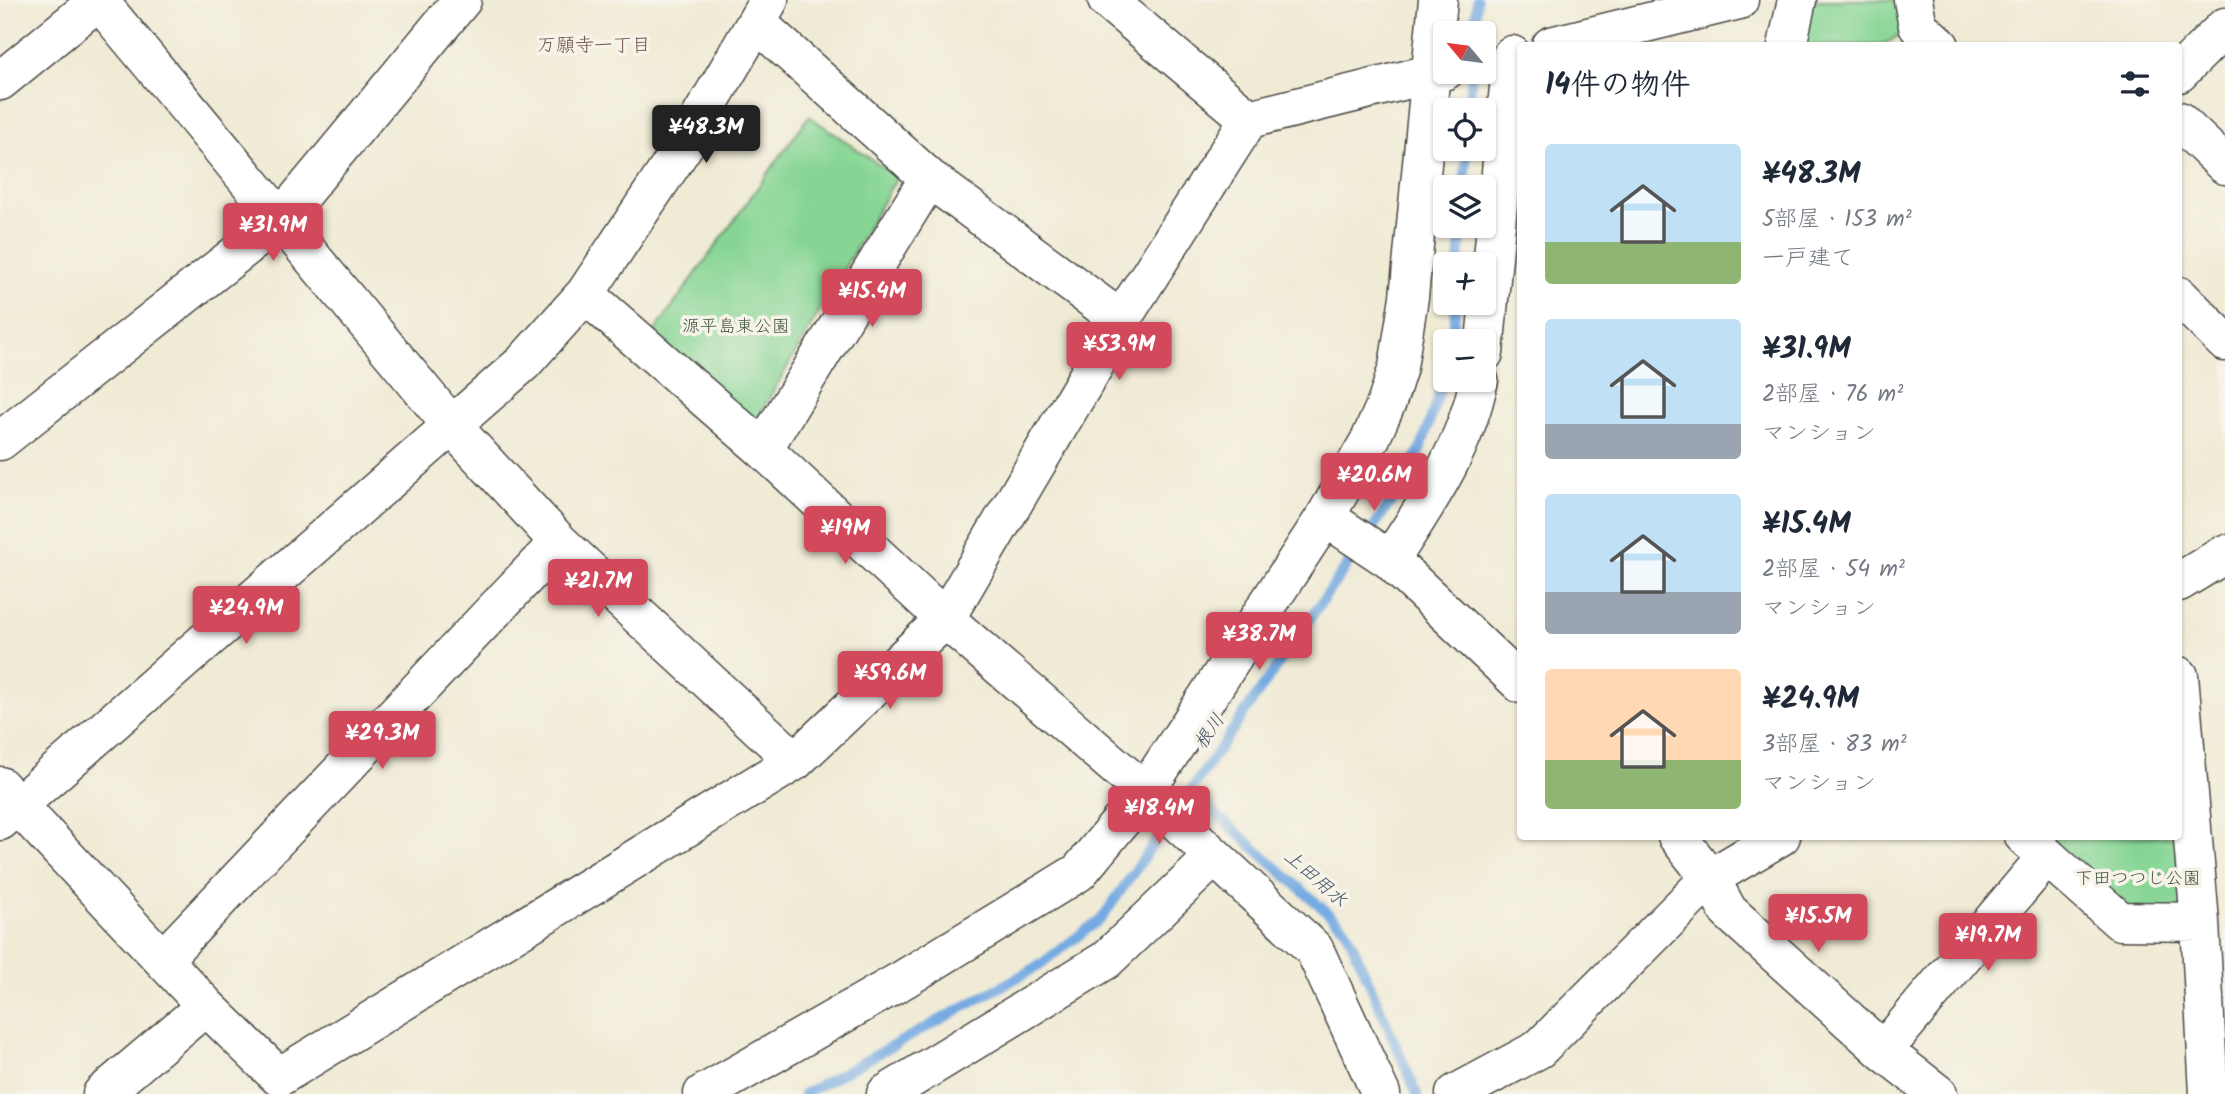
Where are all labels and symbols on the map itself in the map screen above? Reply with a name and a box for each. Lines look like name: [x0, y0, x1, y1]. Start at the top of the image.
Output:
north arrow: [1433, 21, 1496, 84]
district label: 万願寺一丁目: [537, 31, 651, 61]
pin: ¥48.3M: [649, 106, 763, 165]
pin: ¥31.9M: [216, 204, 330, 263]
pin: ¥15.4M: [815, 270, 929, 329]
park label: 源平島東公園: [682, 313, 790, 342]
pin: ¥53.9M: [1062, 322, 1176, 382]
pin: ¥20.6M: [1317, 454, 1431, 513]
pin: ¥19M: [804, 506, 886, 566]
pin: ¥21.7M: [541, 560, 655, 619]
pin: ¥24.9M: [189, 586, 303, 646]
pin: ¥38.7M: [1202, 612, 1316, 672]
pin: ¥59.6M: [833, 652, 947, 711]
water label: 根川: [1187, 708, 1233, 756]
pin: ¥29.3M: [325, 712, 439, 771]
pin: ¥18.4M: [1102, 786, 1216, 846]
water label: 上田用水: [1276, 843, 1354, 915]
park label: 下田つつじ公園: [2075, 865, 2201, 894]
pin: ¥15.5M: [1761, 894, 1875, 954]
pin: ¥19.7M: [1931, 914, 2045, 973]

